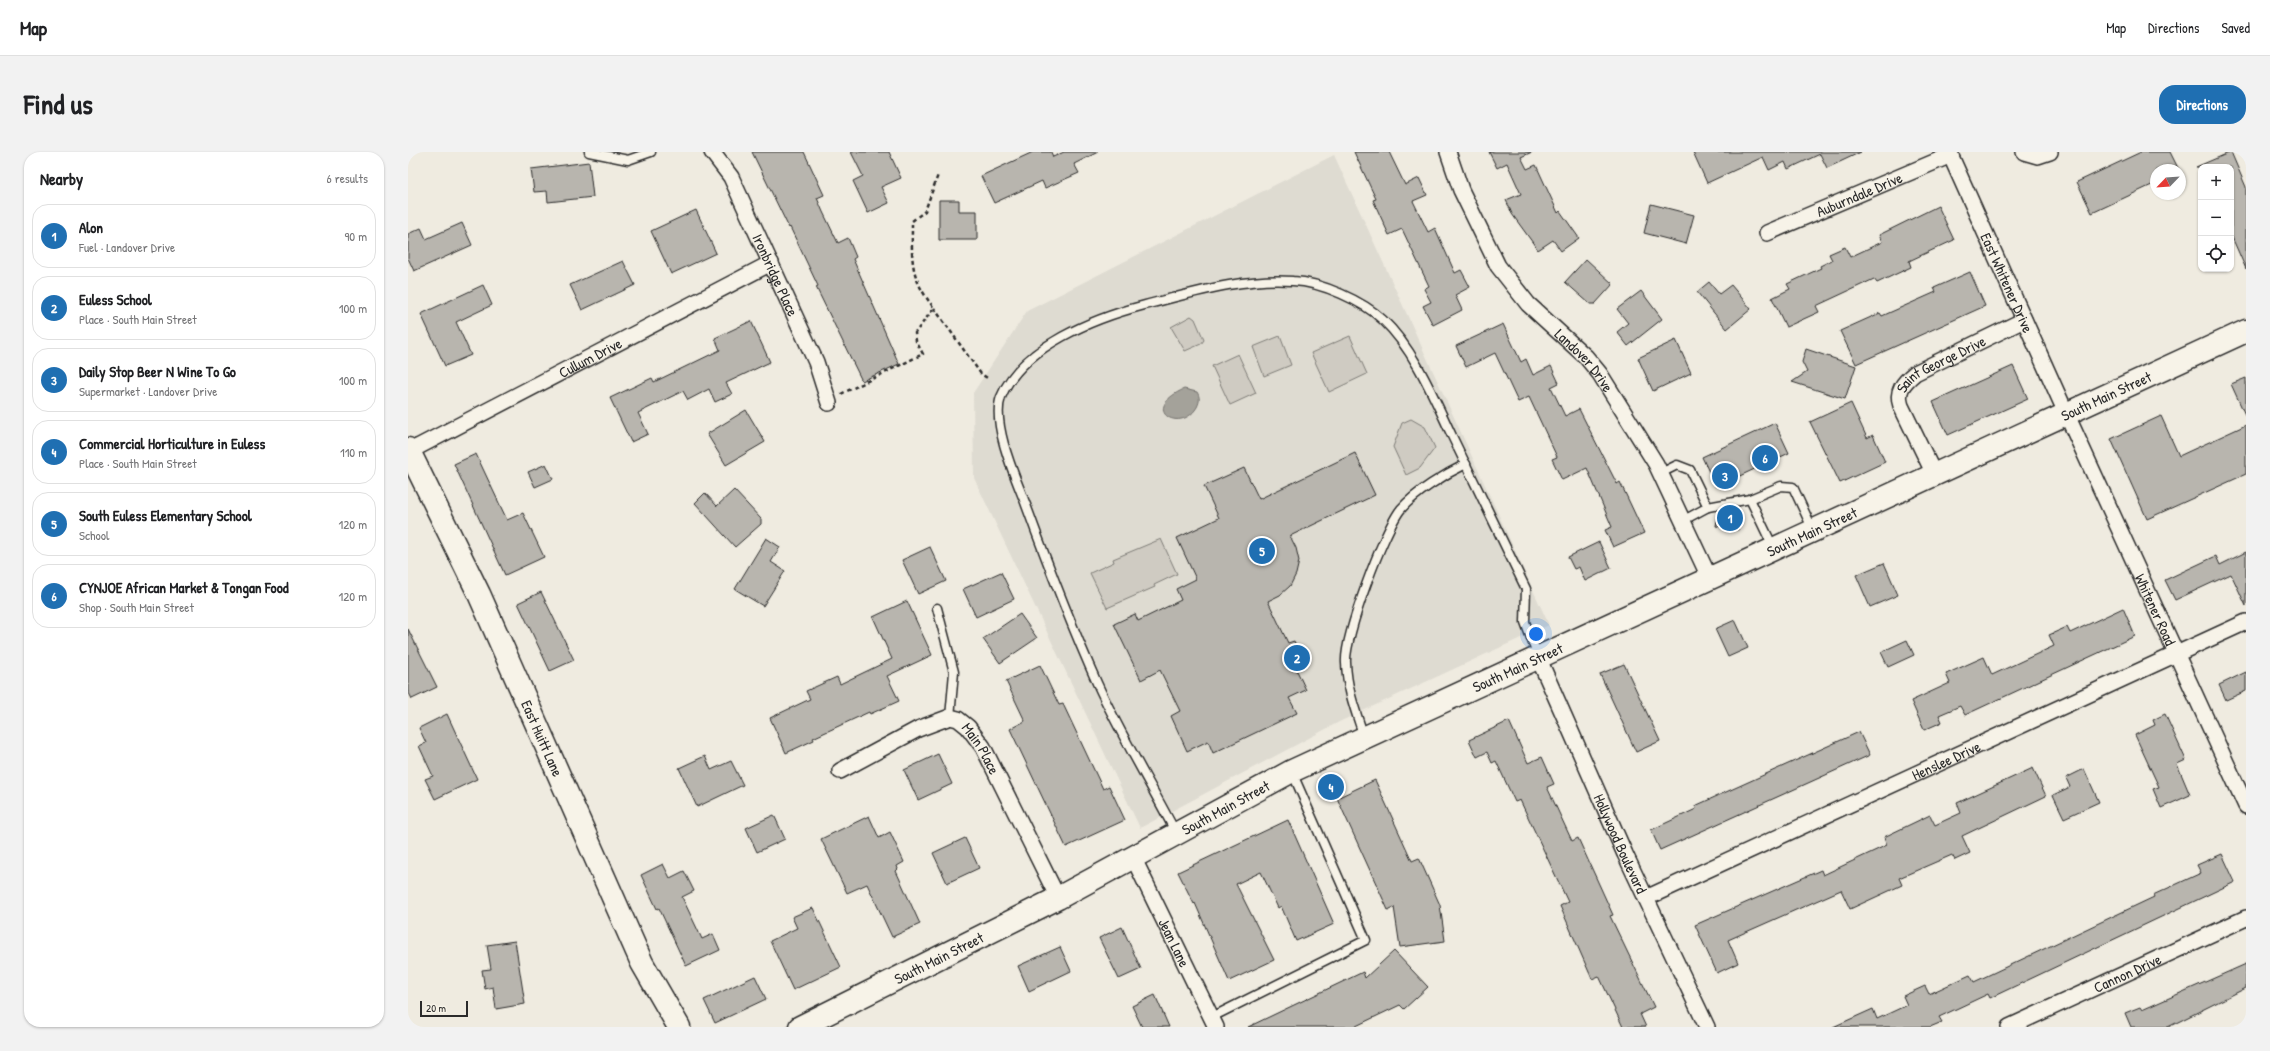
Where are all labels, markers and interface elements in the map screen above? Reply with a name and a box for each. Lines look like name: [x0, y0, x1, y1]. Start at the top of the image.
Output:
text: Map: [20, 15, 47, 41]
text: Map: [2106, 18, 2126, 37]
text: Directions: [2148, 18, 2199, 37]
text: Saved: [2221, 18, 2250, 37]
text: Find us: [24, 85, 93, 123]
button: Directions: [2159, 85, 2246, 124]
north arrow: [2150, 164, 2186, 200]
map controls: [2198, 164, 2234, 272]
button: +: [2198, 164, 2234, 200]
street label: Auburndale Drive: [1813, 166, 1905, 222]
text: Nearby: [40, 167, 83, 190]
text: 6 results: [327, 169, 368, 187]
button: −: [2198, 200, 2234, 236]
text: Alon: [79, 217, 103, 238]
text: 1: [52, 227, 56, 245]
text: 90 m: [345, 227, 367, 245]
street label: East Whitener Drive: [1976, 229, 2039, 336]
street label: Ironbridge Place: [748, 230, 804, 319]
button: locate: [2198, 236, 2234, 272]
text: Fuel · Landover Drive: [79, 238, 175, 256]
text: Euless School: [79, 289, 152, 310]
text: 2: [51, 299, 57, 317]
text: 100 m: [339, 299, 367, 317]
text: Place · South Main Street: [79, 310, 197, 328]
street label: Landover Drive: [1550, 323, 1619, 396]
street label: Saint George Drive: [1890, 330, 1989, 396]
street label: Cullum Drive: [555, 332, 625, 383]
text: Daily Stop Beer N Wine To Go: [79, 361, 236, 382]
street label: South Main Street: [2057, 365, 2155, 426]
text: 3: [51, 371, 57, 389]
text: 100 m: [339, 371, 367, 389]
text: Supermarket · Landover Drive: [79, 382, 217, 400]
text: Commercial Horticulture in Euless: [79, 433, 265, 454]
text: 4: [52, 443, 56, 461]
text: 110 m: [340, 443, 367, 461]
pin: 6: [1752, 443, 1778, 473]
text: Place · South Main Street: [79, 454, 197, 472]
pin: 3: [1712, 461, 1738, 491]
street label: South Main Street: [1763, 501, 1861, 561]
pin: 1: [1717, 503, 1743, 533]
text: South Euless Elementary School: [79, 505, 252, 526]
text: 5: [51, 515, 57, 533]
text: 120 m: [339, 515, 367, 533]
text: School: [79, 526, 109, 544]
pin: 5: [1249, 536, 1275, 566]
street label: Whitener Road: [2130, 570, 2182, 649]
text: CYNJOE African Market & Tongan Food: [79, 577, 289, 598]
text: 6: [51, 587, 57, 605]
text: 120 m: [339, 587, 367, 605]
text: Shop · South Main Street: [79, 598, 194, 616]
your location: [1526, 624, 1546, 644]
street label: South Main Street: [1469, 637, 1567, 697]
pin: 2: [1284, 643, 1310, 673]
street label: East Huitt Lane: [517, 697, 569, 780]
street label: Main Place: [958, 718, 1005, 778]
street label: Henslee Drive: [1908, 735, 1983, 785]
pin: 4: [1318, 772, 1344, 802]
street label: South Main Street: [1178, 774, 1274, 840]
street label: Hollywood Boulevard: [1589, 790, 1653, 897]
street label: Jean Lane: [1154, 914, 1196, 970]
street label: South Main Street: [890, 926, 988, 989]
street label: Cannon Drive: [2090, 948, 2164, 997]
scale bar: [420, 999, 468, 1018]
text: 20 m: [426, 1001, 446, 1015]

